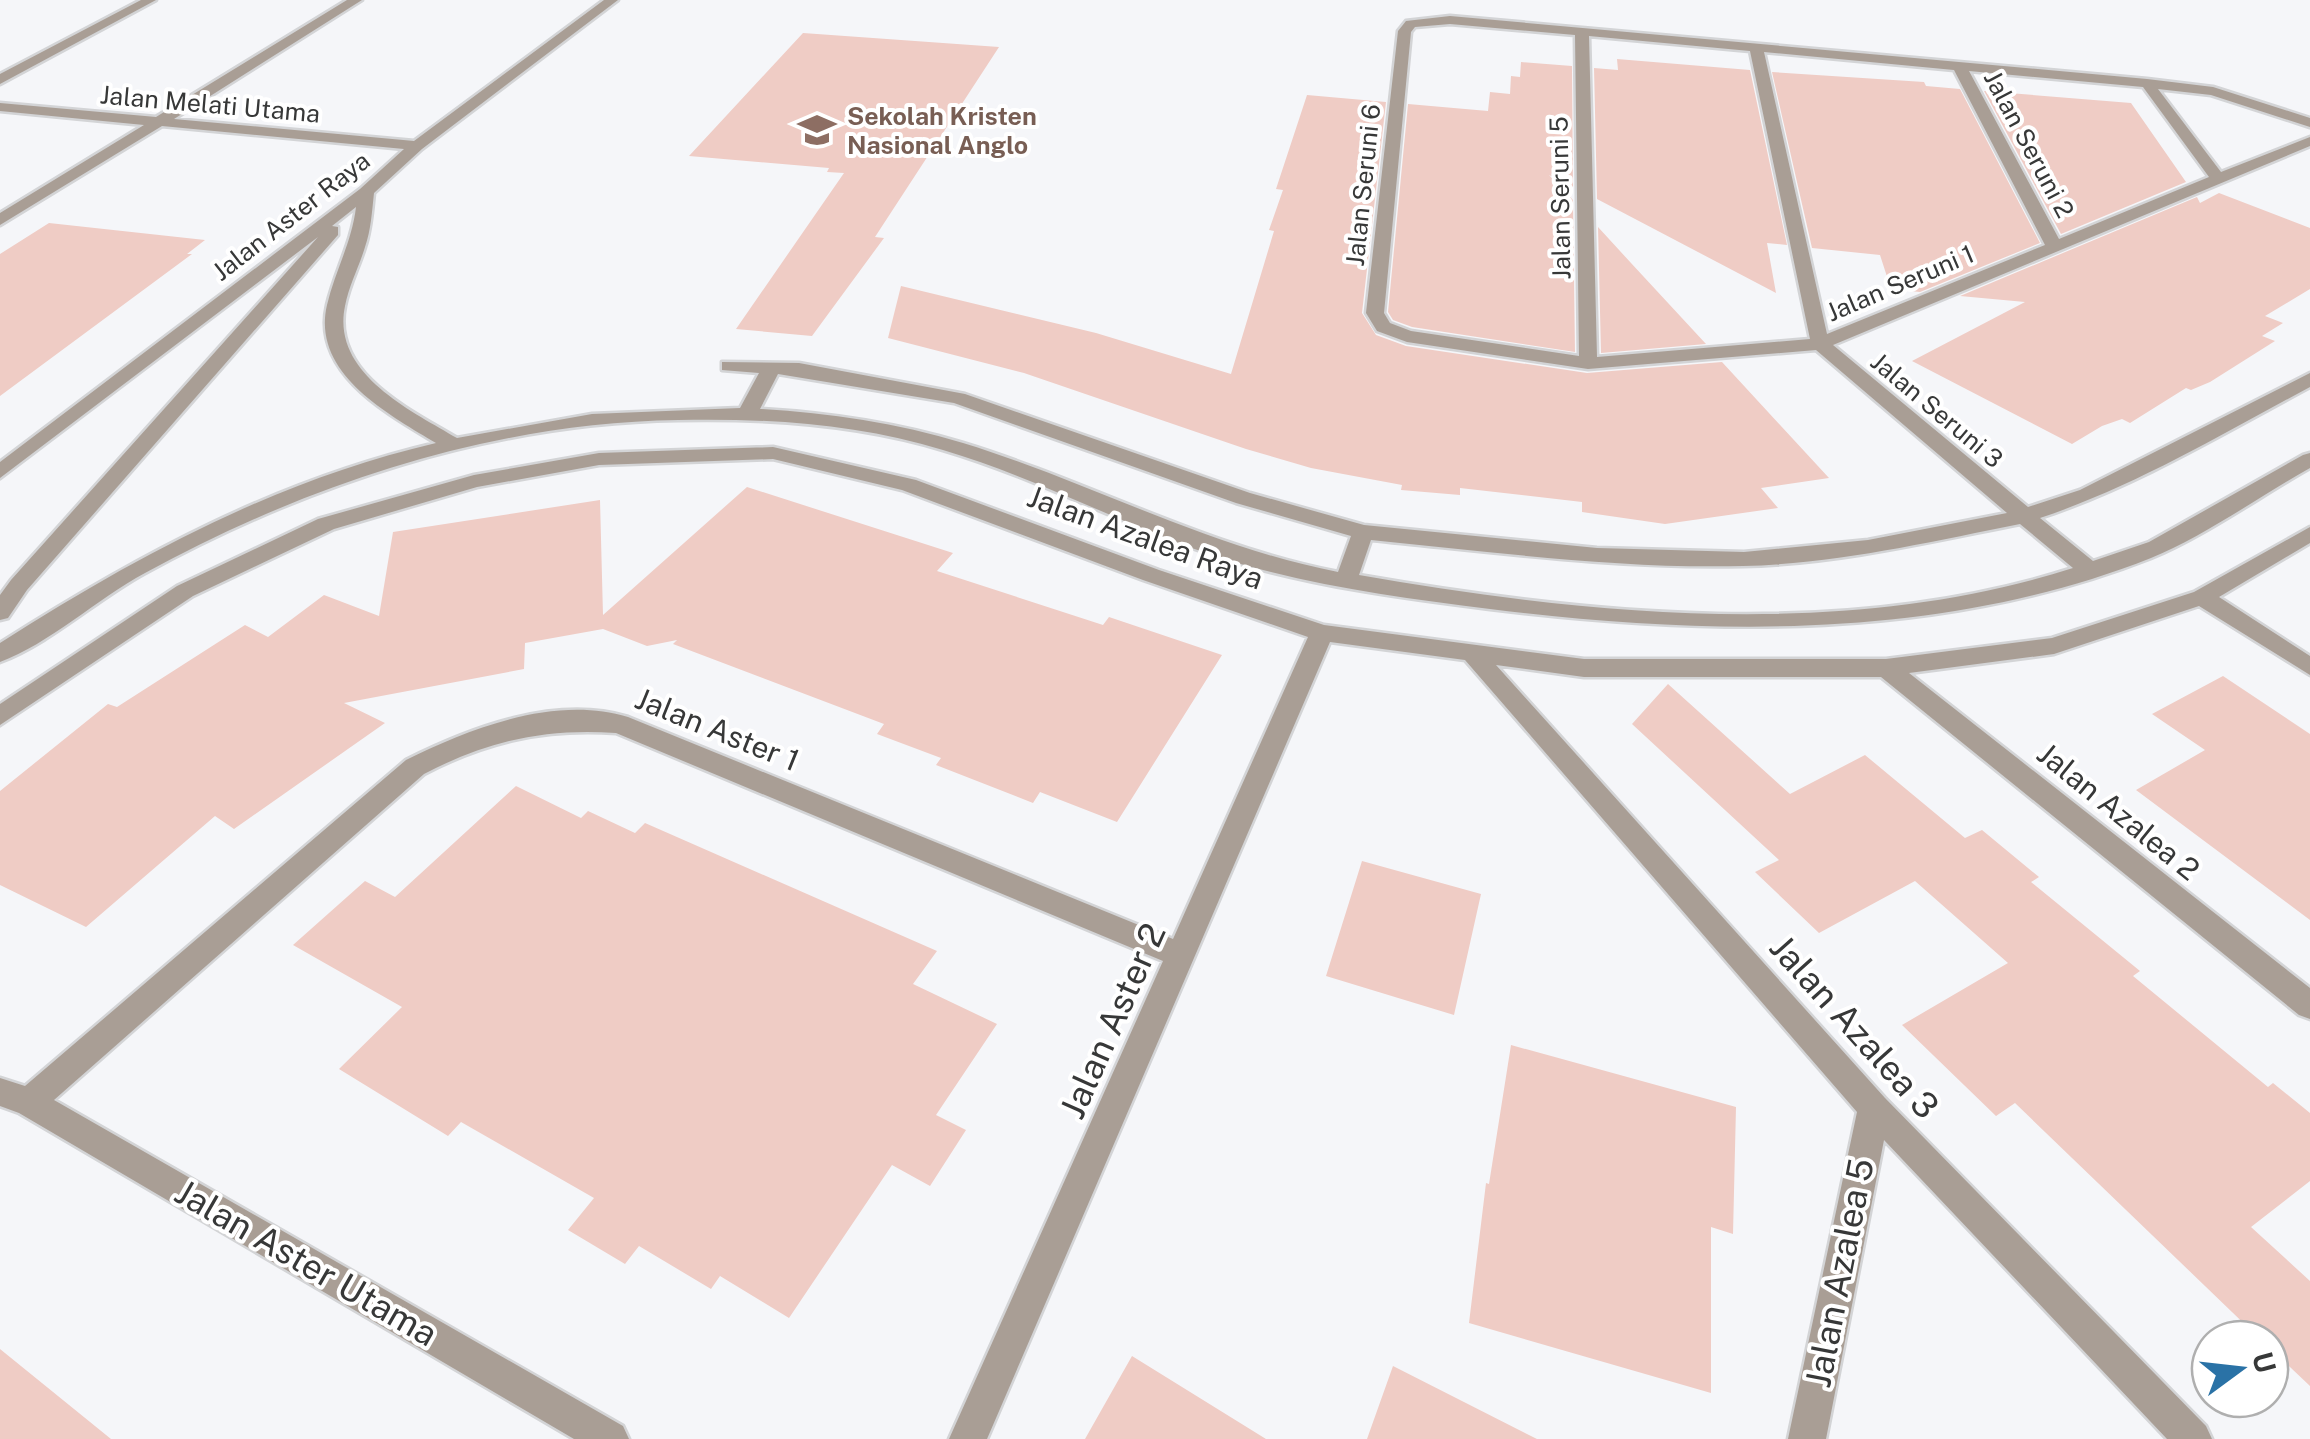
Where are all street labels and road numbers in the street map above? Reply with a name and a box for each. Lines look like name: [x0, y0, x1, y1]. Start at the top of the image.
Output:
street label: Jalan Seruni 2: [1978, 65, 2080, 223]
street label: Jalan Melati Utama: [99, 79, 321, 129]
street label: Jalan Seruni 6: [1340, 102, 1386, 268]
street label: Jalan Seruni 5: [1544, 116, 1576, 280]
street label: Jalan Aster Raya: [206, 145, 376, 287]
street label: Jalan Seruni 1: [1822, 238, 1978, 328]
street label: Jalan Seruni 3: [1865, 346, 2009, 474]
street label: Jalan Azalea Raya: [1023, 478, 1268, 596]
street label: Jalan Aster 1: [630, 680, 805, 778]
street label: Jalan Azalea 2: [2030, 735, 2207, 887]
street label: Jalan Aster 2: [1051, 917, 1174, 1125]
street label: Jalan Azalea 3: [1762, 927, 1947, 1127]
street label: Jalan Azalea 5: [1797, 1155, 1882, 1391]
street label: Jalan Aster Utama: [168, 1171, 445, 1354]

